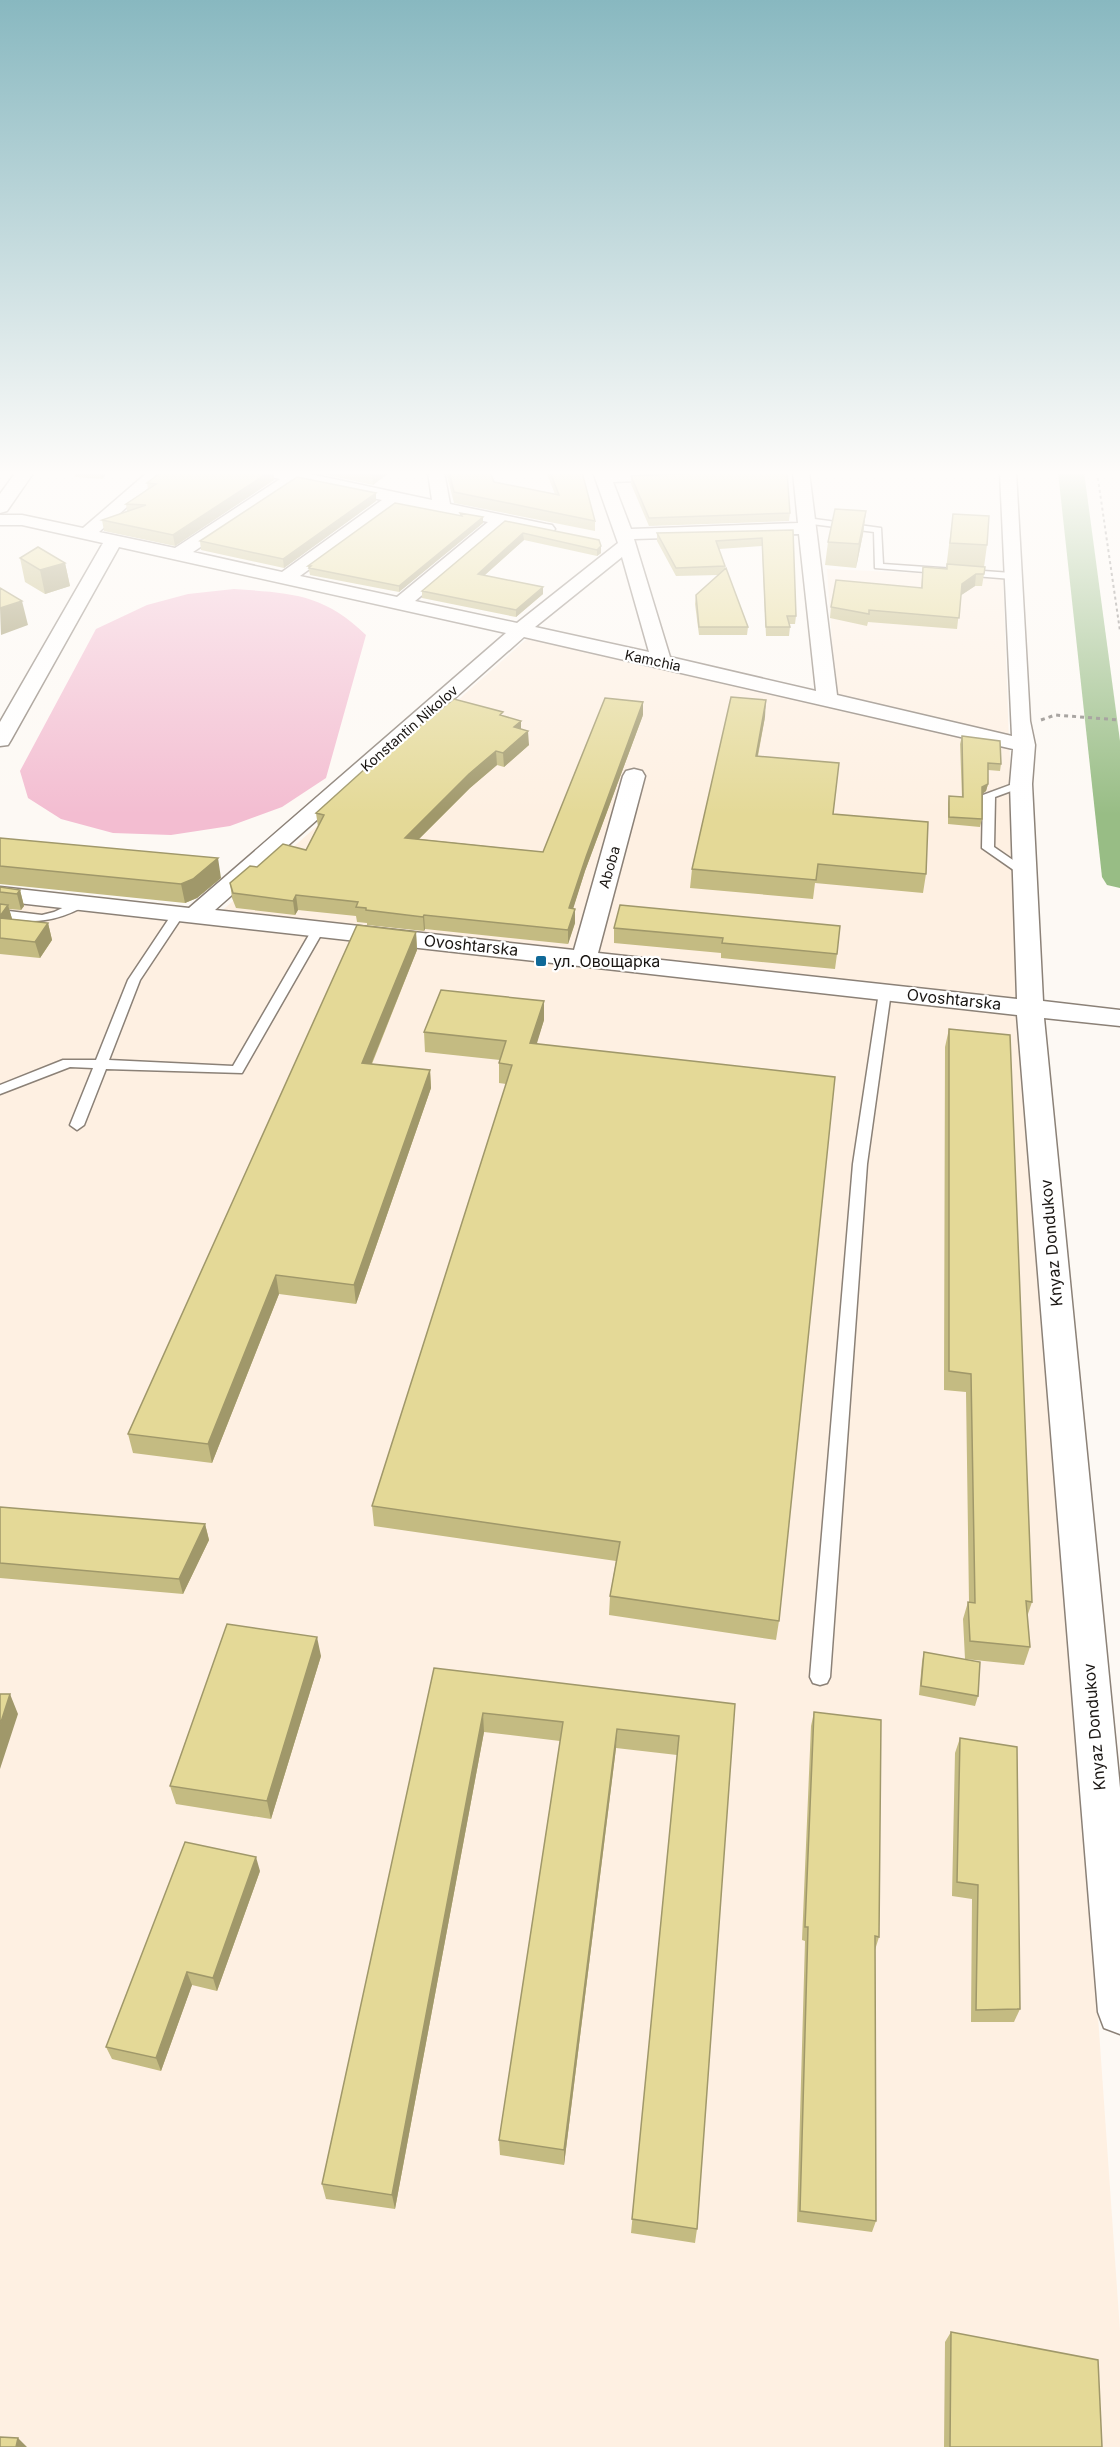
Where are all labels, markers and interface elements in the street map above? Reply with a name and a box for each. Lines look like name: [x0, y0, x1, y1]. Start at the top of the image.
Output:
street label: Kamchia: [623, 646, 683, 674]
street label: Konstantin Nikolov: [357, 681, 461, 775]
street label: Aboba: [595, 844, 623, 890]
street label: Ovoshtarska: [423, 930, 519, 960]
place label: ул. Овощарка: [553, 951, 660, 971]
marker: ул. Овощарка: [534, 954, 548, 968]
street label: Ovoshtarska: [906, 984, 1002, 1014]
street label: Knyaz Dondukov: [1035, 1178, 1067, 1308]
street label: Knyaz Dondukov: [1078, 1662, 1110, 1792]

